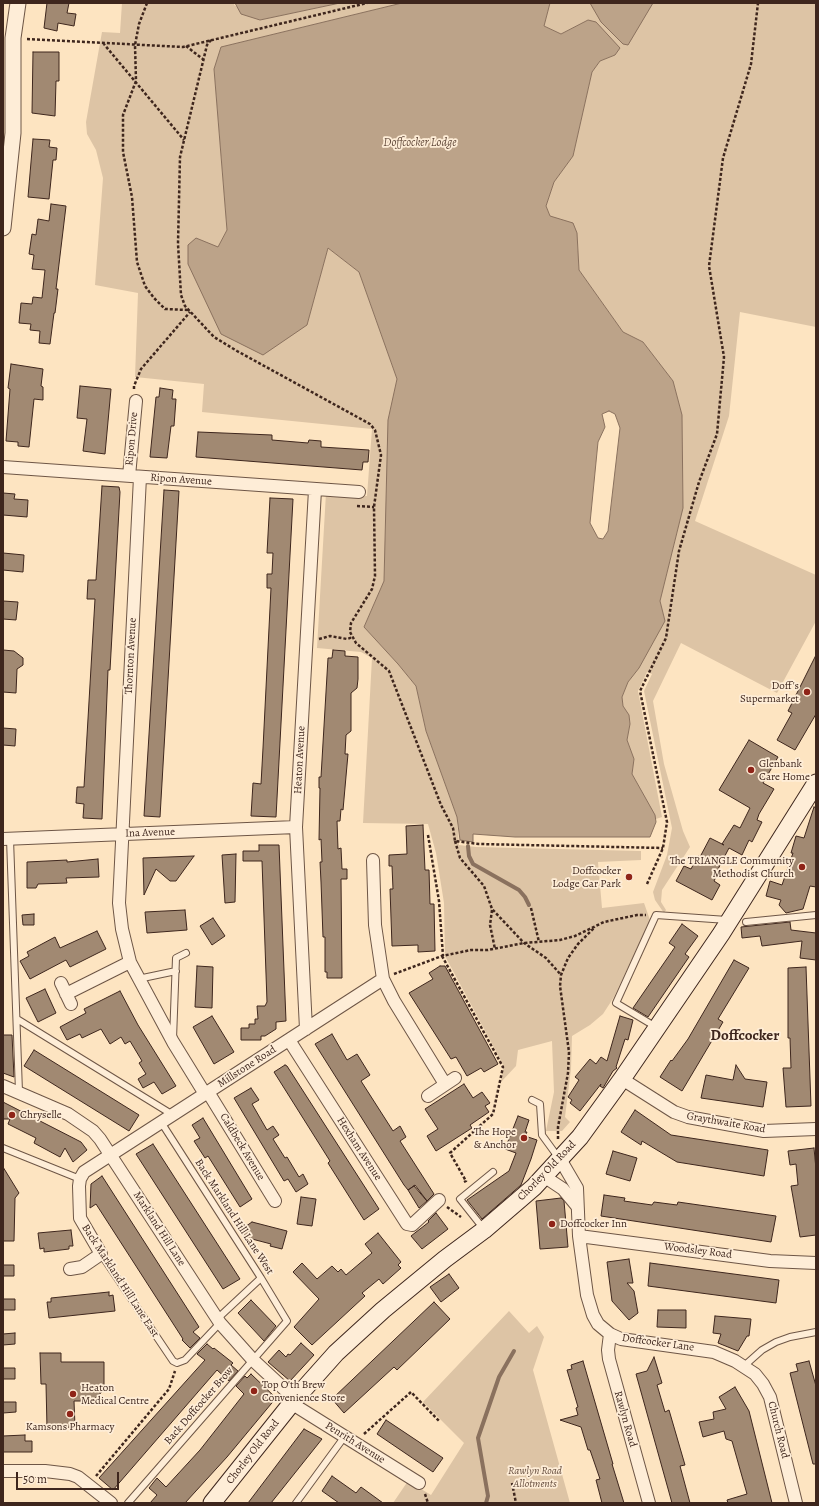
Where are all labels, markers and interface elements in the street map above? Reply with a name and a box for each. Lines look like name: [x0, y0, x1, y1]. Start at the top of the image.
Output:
water label: Doffcocker Lodge: [383, 136, 457, 150]
street label: Ripon Drive: [123, 412, 141, 466]
street label: Ripon Avenue: [150, 471, 212, 489]
street label: Thornton Avenue: [122, 617, 140, 695]
place label: Doff's Supermarket: [740, 679, 799, 705]
marker: Doff's Supermarket: [802, 687, 812, 697]
street label: Heaton Avenue: [292, 726, 308, 794]
place label: Glenbank Care Home: [759, 757, 810, 783]
marker: Glenbank Care Home: [746, 765, 756, 775]
street label: Ina Avenue: [125, 826, 175, 840]
place label: The TRIANGLE Community Methodist Church: [670, 854, 794, 880]
marker: The TRIANGLE Community Methodist Church: [797, 862, 807, 872]
place label: Doffcocker Lodge Car Park: [552, 864, 621, 890]
marker: Doffcocker Lodge Car Park: [624, 872, 634, 882]
district label: Doffcocker: [711, 1027, 779, 1045]
street label: Millstone Road: [215, 1043, 279, 1091]
place label: Chryselle: [20, 1108, 62, 1122]
marker: Chryselle: [7, 1110, 17, 1120]
street label: Graythwaite Road: [686, 1110, 766, 1136]
street label: Caldbeck Avenue: [217, 1111, 267, 1183]
street label: Hexham Avenue: [334, 1115, 384, 1183]
place label: The Hope & Anchor: [474, 1125, 516, 1151]
marker: The Hope & Anchor: [519, 1133, 529, 1143]
street label: Chorley Old Road: [515, 1138, 579, 1204]
street label: Back Markland Hill Lane West: [192, 1157, 276, 1277]
street label: Markland Hill Lane: [130, 1189, 188, 1269]
place label: Doffcocker Inn: [560, 1217, 627, 1231]
marker: Doffcocker Inn: [547, 1219, 557, 1229]
street label: Back Markland Hill Lane East: [79, 1222, 161, 1340]
street label: Woodsley Road: [663, 1240, 733, 1262]
street label: Doffcocker Lane: [621, 1331, 695, 1355]
street label: Back Doffcocker Brow: [162, 1364, 236, 1448]
place label: Top O'th Brew Convenience Store: [262, 1378, 345, 1404]
place label: Heaton Medical Centre: [81, 1381, 149, 1407]
marker: Top O'th Brew Convenience Store: [249, 1386, 259, 1396]
marker: Heaton Medical Centre: [68, 1389, 78, 1399]
street label: Rawlyn Road: [611, 1389, 639, 1449]
street label: Church Road: [765, 1400, 791, 1460]
marker: Kamsons Pharmacy: [65, 1409, 75, 1419]
street label: Chorley Old Road: [224, 1417, 282, 1487]
street label: Penrith Avenue: [323, 1419, 387, 1467]
place label: Kamsons Pharmacy: [26, 1420, 114, 1434]
scale bar: [18, 1464, 121, 1490]
park label: Rawlyn Road Allotments: [508, 1464, 562, 1490]
text: 50 m: [23, 1471, 47, 1487]

